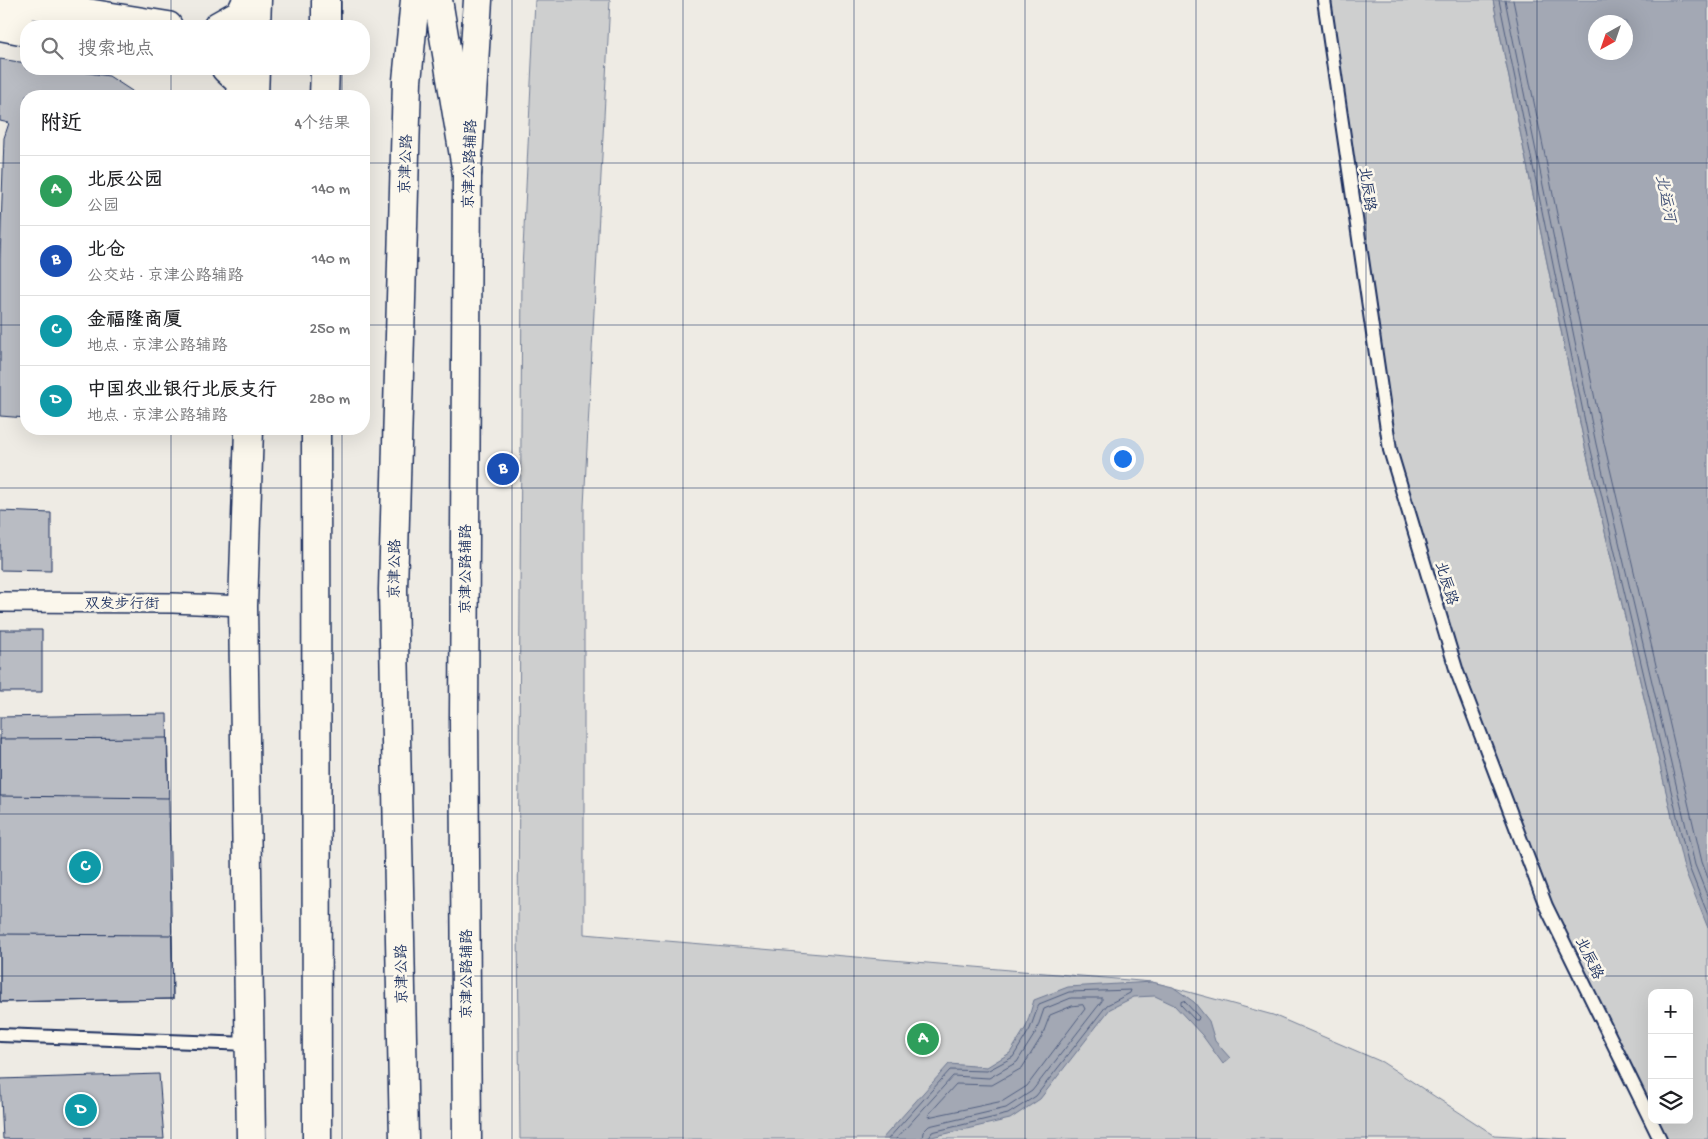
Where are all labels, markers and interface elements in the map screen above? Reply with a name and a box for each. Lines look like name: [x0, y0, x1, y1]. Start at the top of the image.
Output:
north arrow: [1588, 15, 1633, 60]
search box: [20, 20, 370, 75]
icon: search: [38, 34, 66, 62]
text: 搜索地点: [78, 39, 154, 62]
text: 附近: [40, 113, 82, 138]
text: 4个结果: [294, 116, 350, 135]
street label: 京津公路辅路: [460, 119, 482, 209]
street label: 京津公路: [397, 134, 417, 194]
street label: 北辰路: [1354, 166, 1378, 213]
text: 北辰公园: [87, 170, 163, 193]
water label: 北运河: [1649, 173, 1679, 227]
text: A: [51, 181, 61, 200]
text: 140 m: [312, 181, 350, 200]
text: 公园: [87, 198, 119, 217]
text: 北仓: [87, 240, 125, 263]
text: B: [52, 251, 60, 270]
text: 140 m: [312, 251, 350, 270]
text: 公交站 · 京津公路辅路: [87, 268, 244, 287]
text: 金福隆商厦: [87, 310, 182, 333]
text: C: [52, 321, 60, 340]
text: 250 m: [310, 321, 350, 340]
text: 地点 · 京津公路辅路: [87, 338, 228, 357]
text: 中国农业银行北辰支行: [87, 380, 277, 403]
text: D: [51, 391, 61, 410]
text: 280 m: [309, 391, 350, 410]
text: 地点 · 京津公路辅路: [87, 408, 228, 427]
your location: [1110, 446, 1136, 472]
pin: B: [487, 450, 519, 488]
street label: 京津公路辅路: [458, 524, 476, 614]
street label: 京津公路: [386, 539, 406, 599]
street label: 北辰路: [1430, 559, 1460, 608]
street label: 双发步行街: [84, 596, 160, 614]
pin: C: [69, 848, 101, 886]
street label: 京津公路辅路: [459, 929, 477, 1019]
street label: 北辰路: [1570, 935, 1606, 983]
street label: 京津公路: [393, 944, 413, 1004]
map controls: [1648, 989, 1693, 1124]
button: +: [1648, 989, 1693, 1034]
pin: A: [907, 1020, 939, 1058]
button: −: [1648, 1034, 1693, 1079]
button: layers: [1648, 1079, 1693, 1124]
pin: D: [65, 1091, 97, 1129]

